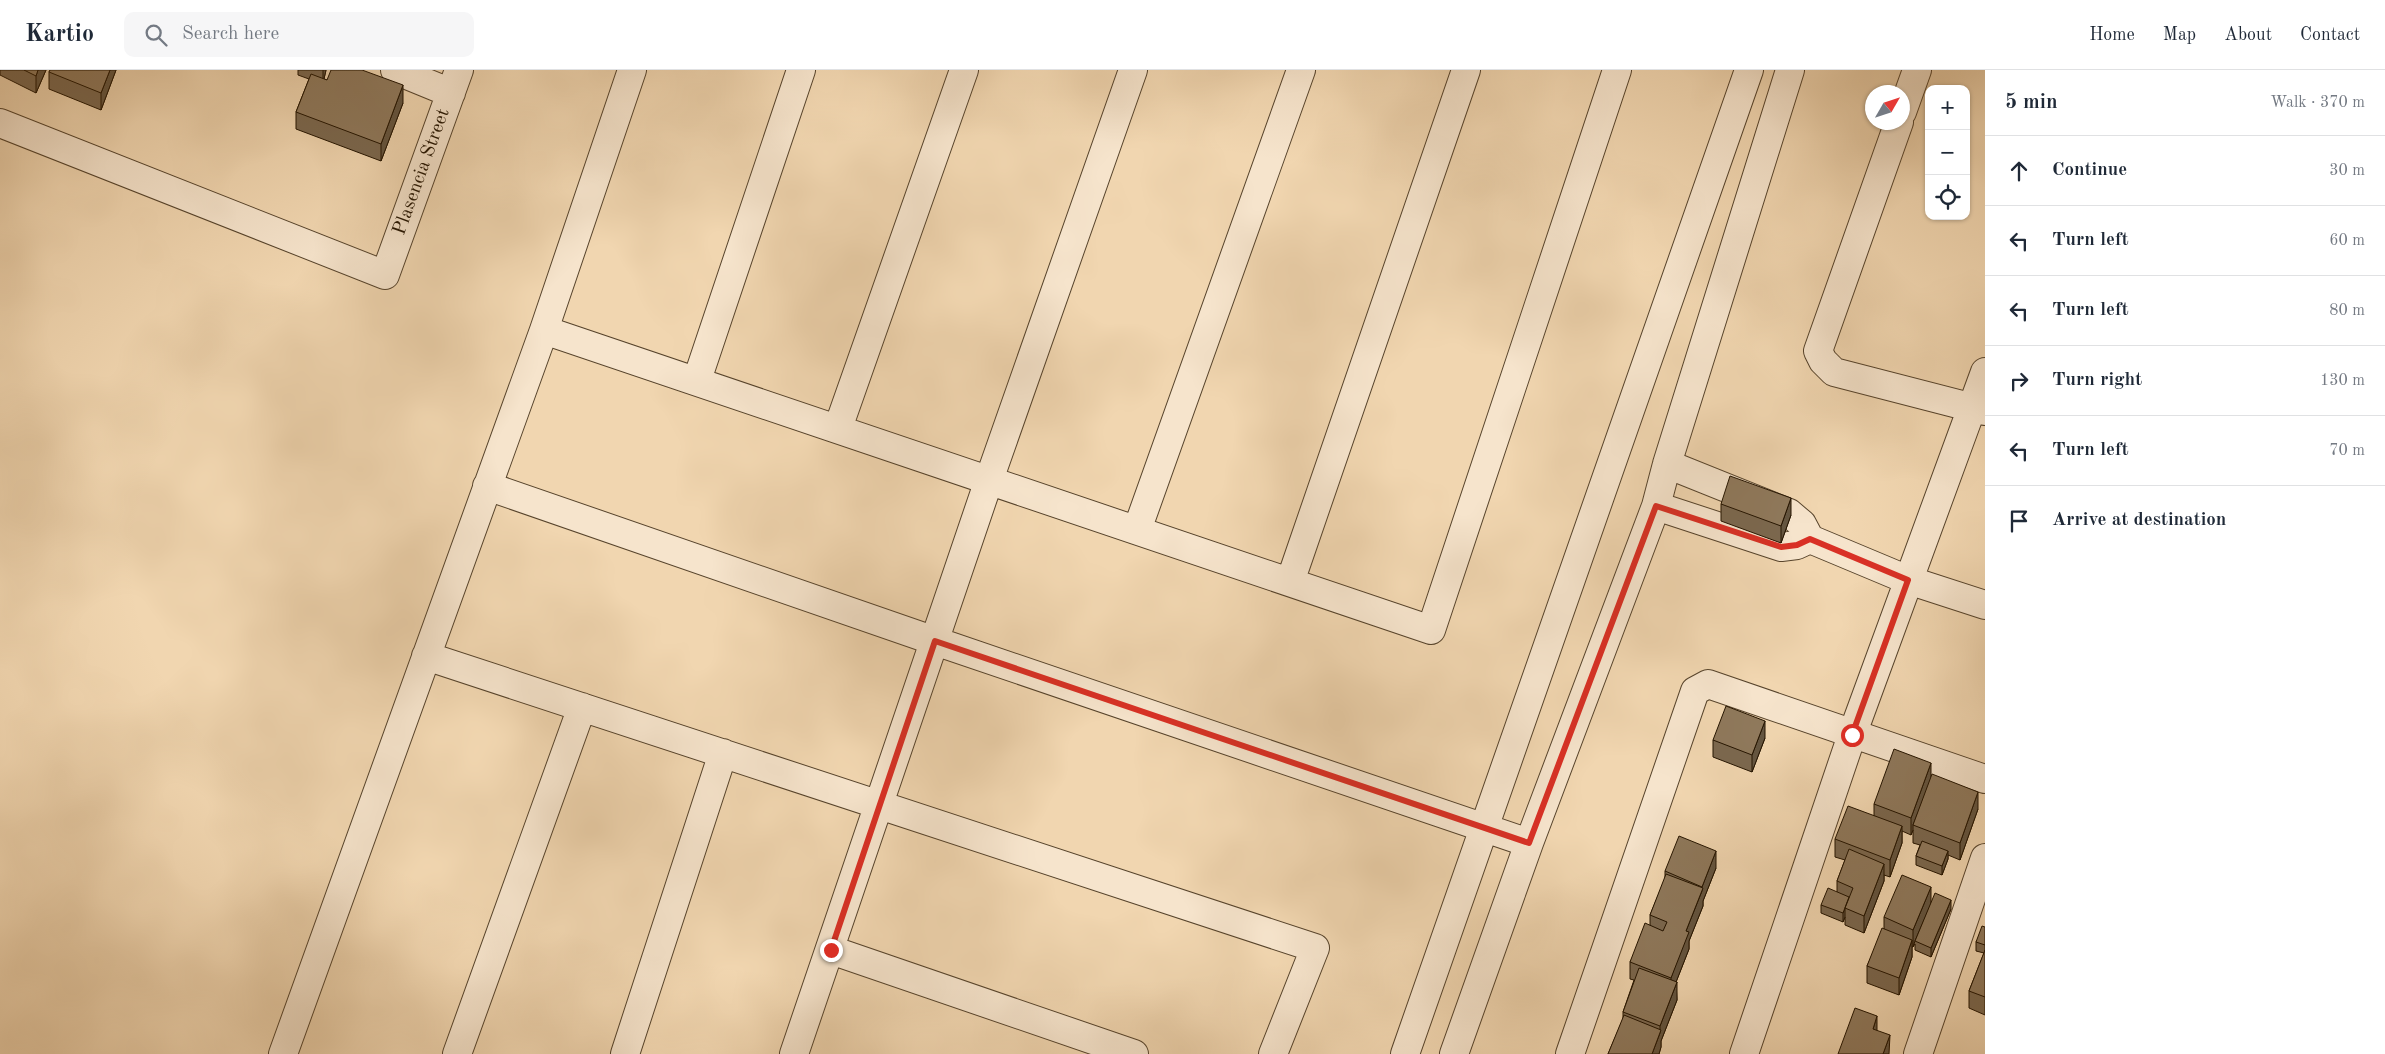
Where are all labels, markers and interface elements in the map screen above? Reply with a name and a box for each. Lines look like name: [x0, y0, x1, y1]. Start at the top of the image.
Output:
search box: [124, 12, 474, 57]
icon: search: [142, 21, 170, 49]
text: Kartio: [25, 23, 94, 47]
text: Search here: [182, 25, 279, 44]
text: Home: [2089, 26, 2135, 44]
text: Map: [2163, 26, 2196, 44]
text: About: [2224, 26, 2272, 44]
text: Contact: [2300, 26, 2360, 44]
north arrow: [1865, 85, 1910, 130]
map controls: [1925, 85, 1970, 220]
button: +: [1925, 85, 1970, 130]
text: 5 min: [2005, 92, 2058, 113]
text: Walk · 370 m: [2270, 95, 2365, 111]
street label: Plasencia Street: [390, 106, 454, 238]
button: −: [1925, 130, 1970, 175]
icon: ahead: [2005, 157, 2033, 185]
text: Continue: [2052, 161, 2127, 180]
text: 30 m: [2329, 163, 2365, 179]
button: locate: [1925, 175, 1970, 220]
icon: left: [2005, 227, 2033, 255]
text: Turn left: [2052, 231, 2129, 250]
text: 60 m: [2329, 233, 2365, 249]
icon: left: [2005, 297, 2033, 325]
text: Turn left: [2052, 301, 2129, 320]
text: 80 m: [2329, 303, 2365, 319]
icon: right: [2005, 367, 2033, 395]
text: Turn right: [2052, 371, 2142, 390]
text: 130 m: [2320, 373, 2365, 389]
icon: left: [2005, 437, 2033, 465]
text: Turn left: [2052, 441, 2129, 460]
text: 70 m: [2329, 443, 2365, 459]
icon: arrive: [2005, 507, 2033, 535]
text: Arrive at destination: [2052, 511, 2226, 530]
route start: [1841, 724, 1864, 747]
route end: [820, 939, 843, 962]

